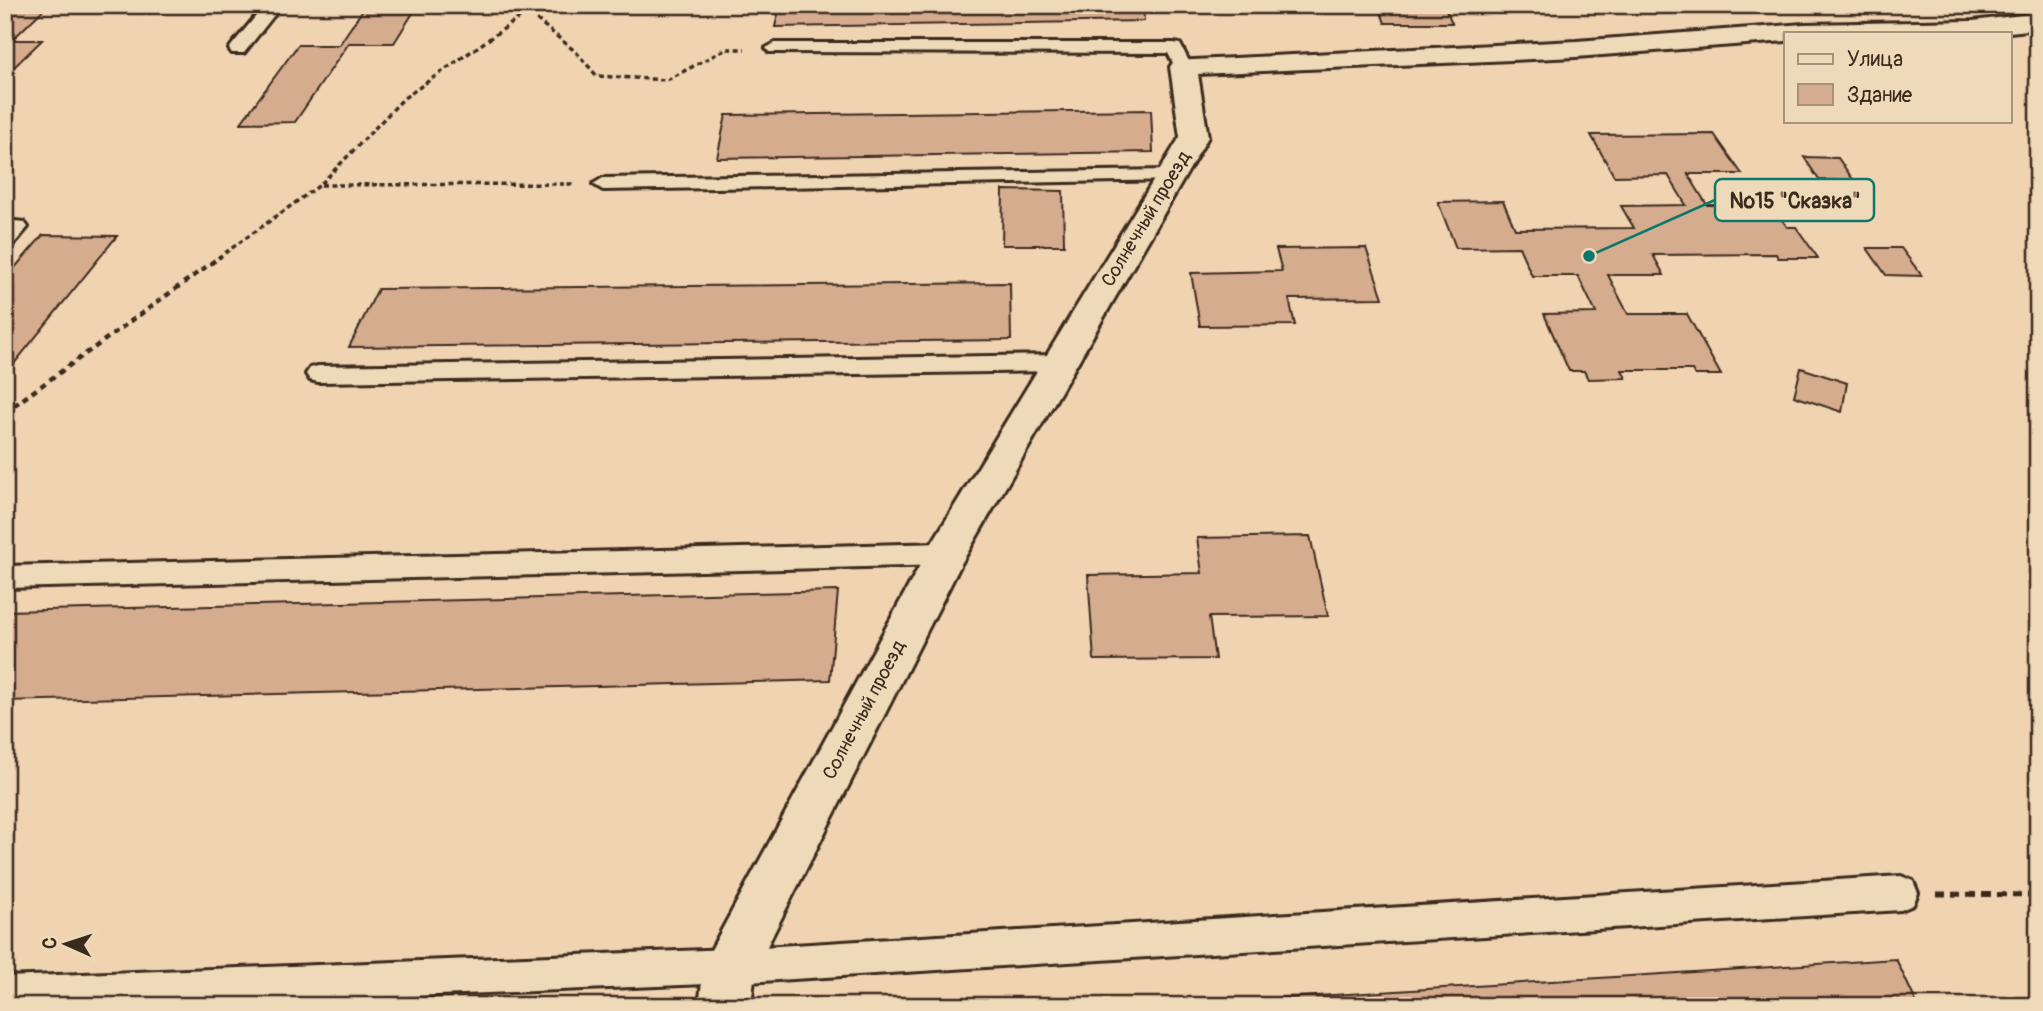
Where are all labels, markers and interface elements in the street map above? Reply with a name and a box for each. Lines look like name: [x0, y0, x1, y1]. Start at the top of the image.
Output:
legend: [1784, 32, 2011, 122]
text: Улица: [1847, 46, 1903, 73]
text: Здание: [1847, 82, 1913, 109]
street label: Солнечный проезд: [1096, 146, 1196, 291]
callout: №15 "Сказка": [1715, 179, 1874, 221]
text: №15 "Сказка": [1730, 188, 1860, 215]
street label: Солнечный проезд: [817, 636, 911, 784]
north arrow: [32, 909, 102, 979]
text: С: [38, 936, 62, 950]

